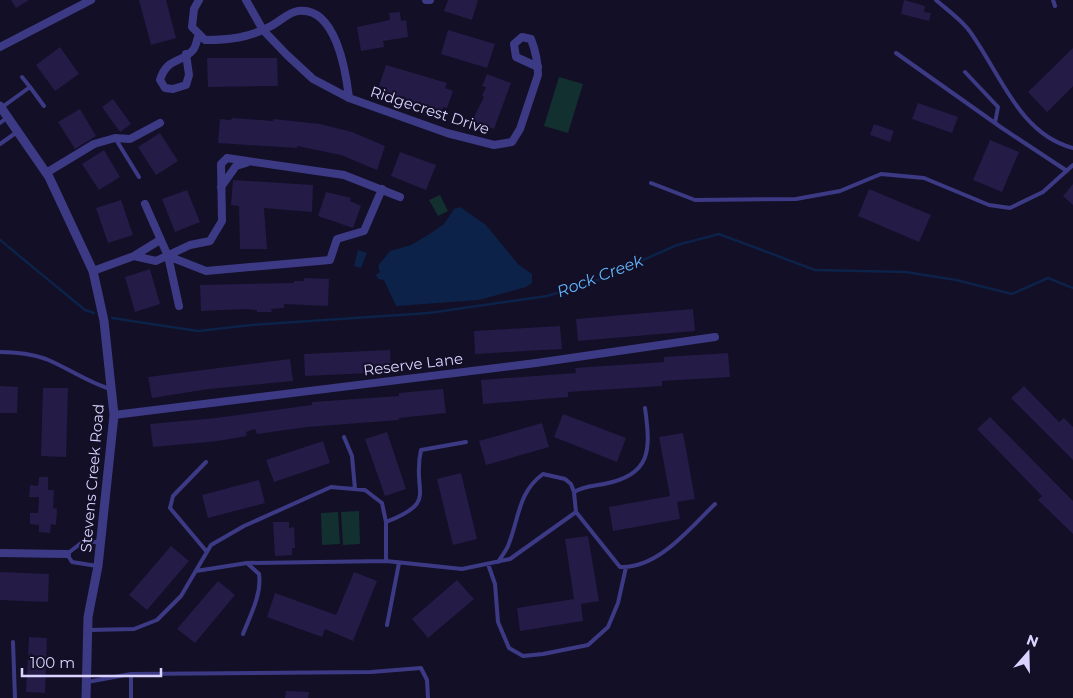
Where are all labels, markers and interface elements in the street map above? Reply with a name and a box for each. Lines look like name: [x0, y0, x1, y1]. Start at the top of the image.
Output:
street label: Ridgecrest Drive: [368, 82, 492, 138]
water label: Rock Creek: [554, 250, 647, 301]
street label: Reserve Lane: [362, 348, 464, 380]
street label: Stevens Creek Road: [76, 403, 108, 553]
north arrow: [1003, 628, 1053, 678]
text: N: [1024, 630, 1041, 651]
scale bar: [22, 646, 161, 678]
text: 100 m: [30, 653, 75, 672]

